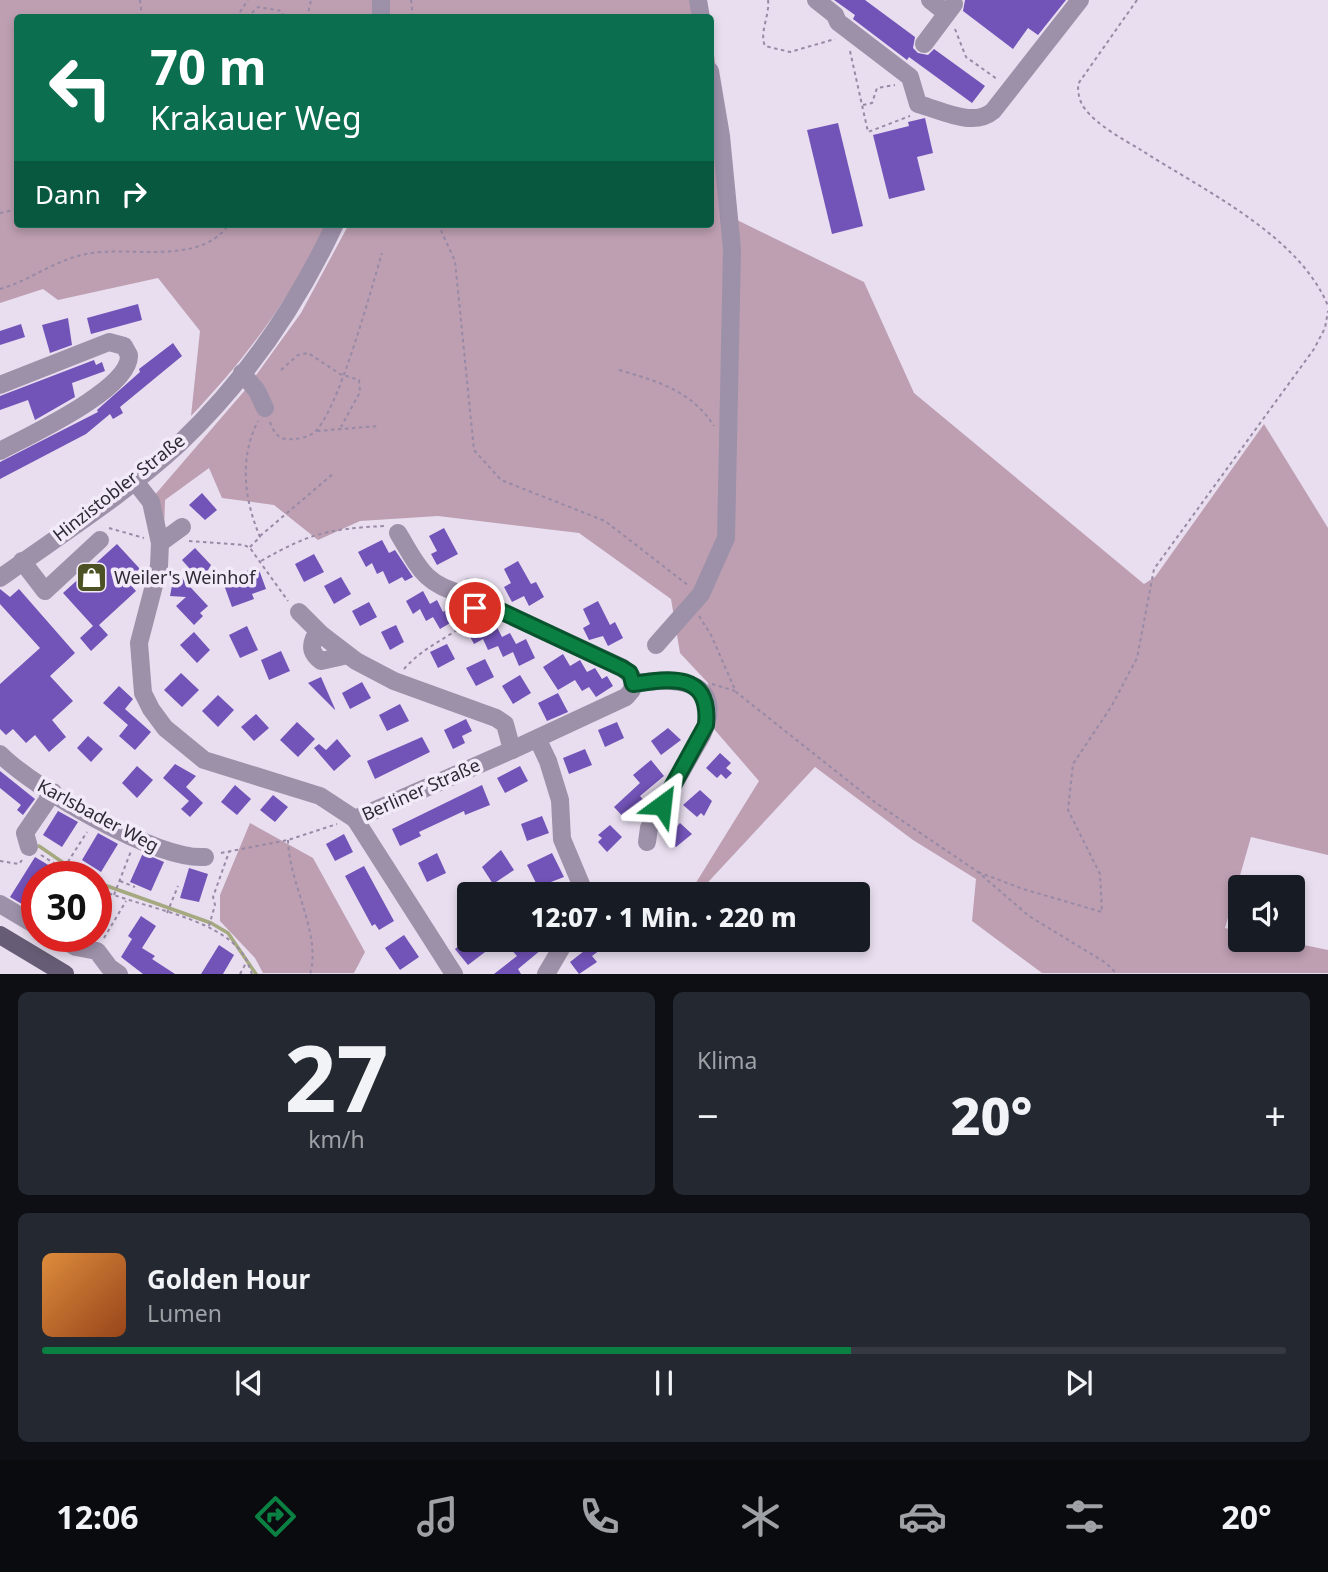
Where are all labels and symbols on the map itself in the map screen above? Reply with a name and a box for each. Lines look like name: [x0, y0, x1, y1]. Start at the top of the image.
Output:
street label: Hinzistobler Straße: [47, 428, 189, 546]
shop icon: Weiler's Weinhof: [74, 561, 108, 595]
place label: Weiler's Weinhof: [114, 565, 256, 589]
pin: [445, 578, 505, 638]
street label: Berliner Straße: [358, 752, 483, 826]
position arrow: [625, 768, 699, 842]
street label: Karlsbader Weg: [34, 773, 163, 857]
speed limit sign: 30: [21, 861, 112, 952]

